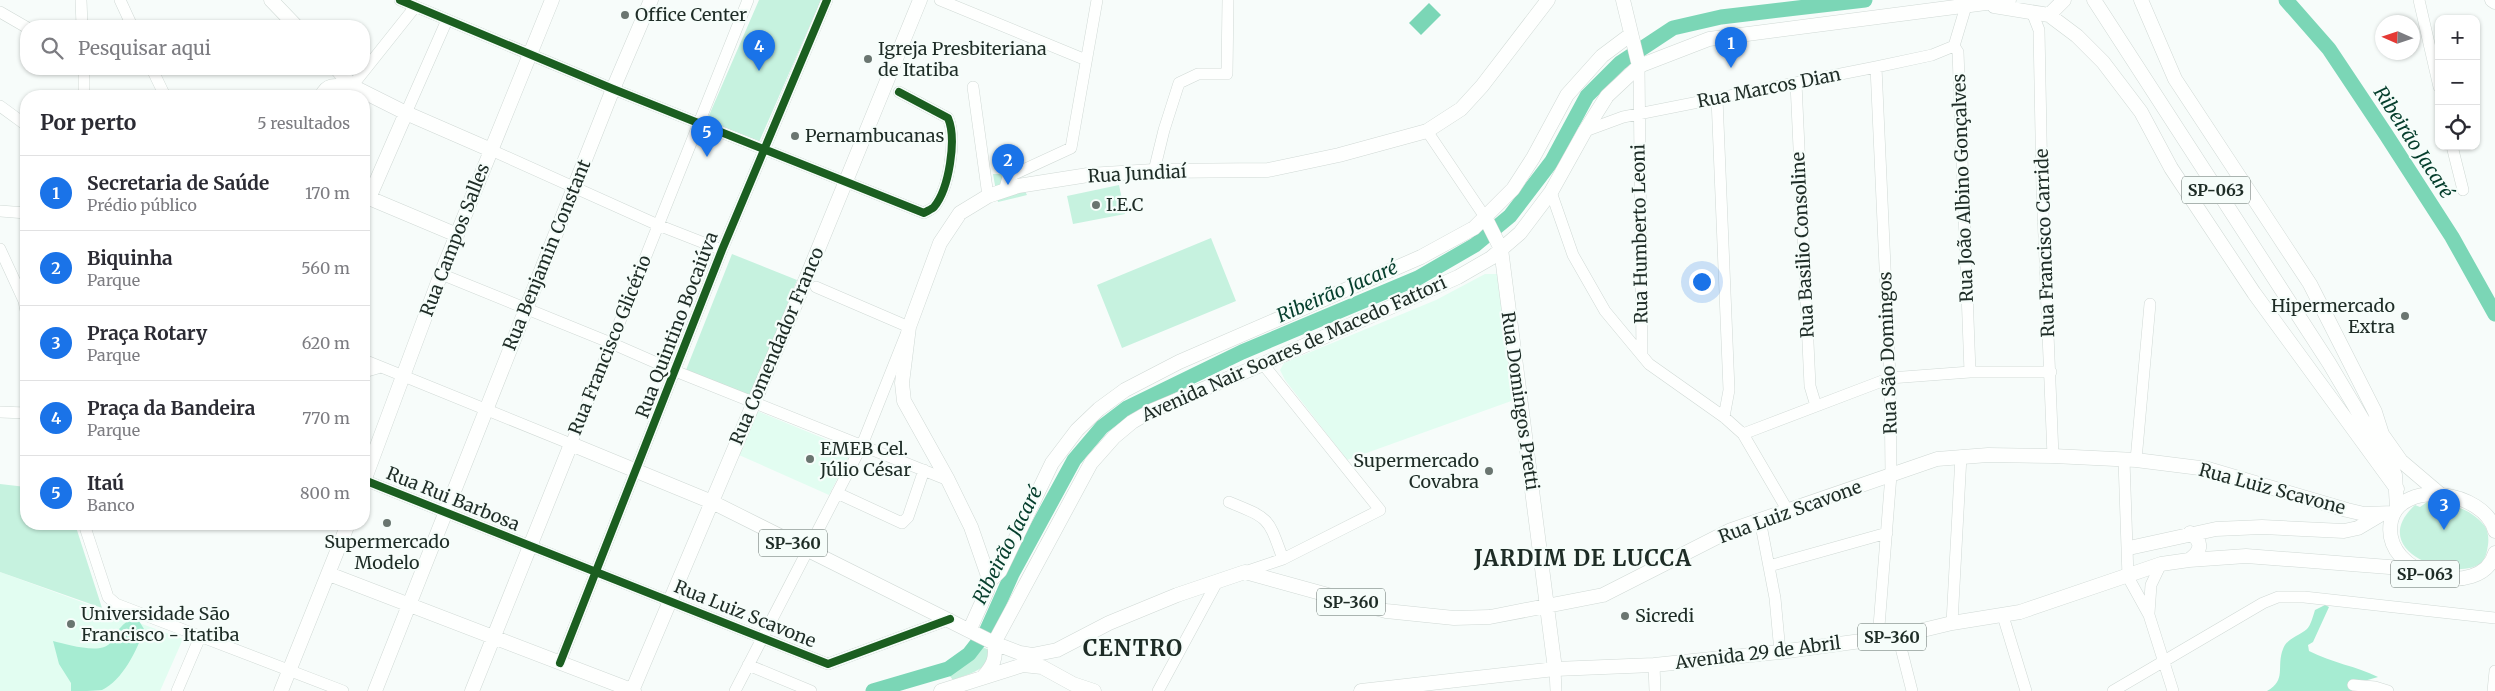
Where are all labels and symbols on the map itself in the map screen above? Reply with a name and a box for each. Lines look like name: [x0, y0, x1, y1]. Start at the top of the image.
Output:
place label: Office Center: [635, 3, 747, 26]
marker: Office Center: [619, 9, 631, 21]
north arrow: [2375, 15, 2420, 60]
pin: 1: [1715, 27, 1747, 68]
pin: 4: [743, 30, 775, 71]
place label: Igreja Presbiteriana de Itatiba: [878, 37, 1047, 81]
marker: Igreja Presbiteriana de Itatiba: [862, 53, 874, 65]
street label: Rua Marcos Dian: [1695, 62, 1843, 113]
street label: Rua João Albino Gonçalves: [1947, 73, 1978, 303]
water label: Ribeirão Jacaré: [2369, 81, 2459, 203]
pin: 5: [691, 116, 723, 157]
place label: Pernambucanas: [805, 124, 944, 147]
marker: Pernambucanas: [789, 130, 801, 142]
pin: 2: [992, 144, 1024, 185]
street label: Rua Humberto Leoni: [1626, 144, 1653, 324]
street label: Rua Francisco Carride: [2030, 148, 2059, 338]
street label: Rua Basilio Consoline: [1786, 151, 1819, 339]
street label: Rua Benjamin Constant: [498, 156, 595, 354]
street label: Rua Jundiaí: [1087, 159, 1188, 188]
street label: Rua Campos Salles: [415, 160, 494, 320]
road number: SP-063: [2182, 176, 2250, 204]
place label: I.E.C: [1106, 193, 1144, 216]
marker: I.E.C: [1090, 199, 1102, 211]
street label: Rua Quintino Bocaiúva: [630, 228, 723, 421]
street label: Rua Comendador Franco: [724, 243, 829, 448]
street label: Rua Francisco Glicério: [563, 252, 656, 438]
water label: Ribeirão Jacaré: [1273, 255, 1401, 327]
your location: [1689, 269, 1715, 295]
street label: Avenida Nair Soares de Macedo Fattori: [1137, 271, 1450, 427]
street label: Rua São Domingos: [1873, 271, 1902, 435]
place label: Hipermercado Extra: [2271, 294, 2395, 338]
street label: Rua Domingos Pretti: [1497, 310, 1544, 492]
marker: Hipermercado Extra: [2399, 310, 2411, 322]
place label: EMEB Cel. Júlio César: [819, 437, 911, 481]
place label: Supermercado Covabra: [1353, 449, 1479, 493]
marker: EMEB Cel. Júlio César: [804, 453, 816, 465]
street label: Rua Luiz Scavone: [2196, 458, 2348, 519]
street label: Rua Rui Barbosa: [383, 461, 523, 536]
marker: Supermercado Covabra: [1483, 465, 1495, 477]
street label: Rua Luiz Scavone: [1715, 475, 1865, 548]
water label: Ribeirão Jacaré: [967, 482, 1047, 608]
pin: 3: [2428, 489, 2460, 530]
marker: Supermercado Modelo: [381, 517, 393, 529]
place label: Supermercado Modelo: [324, 530, 450, 574]
road number: SP-360: [759, 530, 827, 556]
district label: JARDIM DE LUCCA: [1473, 544, 1692, 572]
road number: SP-063: [2391, 560, 2459, 588]
street label: Rua Luiz Scavone: [671, 575, 819, 652]
road number: SP-360: [1317, 588, 1385, 616]
place label: Universidade São Francisco - Itatiba: [81, 602, 240, 646]
place label: Sicredi: [1635, 604, 1695, 627]
marker: Sicredi: [1619, 610, 1631, 622]
marker: Universidade São Francisco - Itatiba: [65, 618, 77, 630]
road number: SP-360: [1858, 624, 1926, 650]
street label: Avenida 29 de Abril: [1673, 631, 1842, 674]
district label: CENTRO: [1083, 634, 1183, 662]

